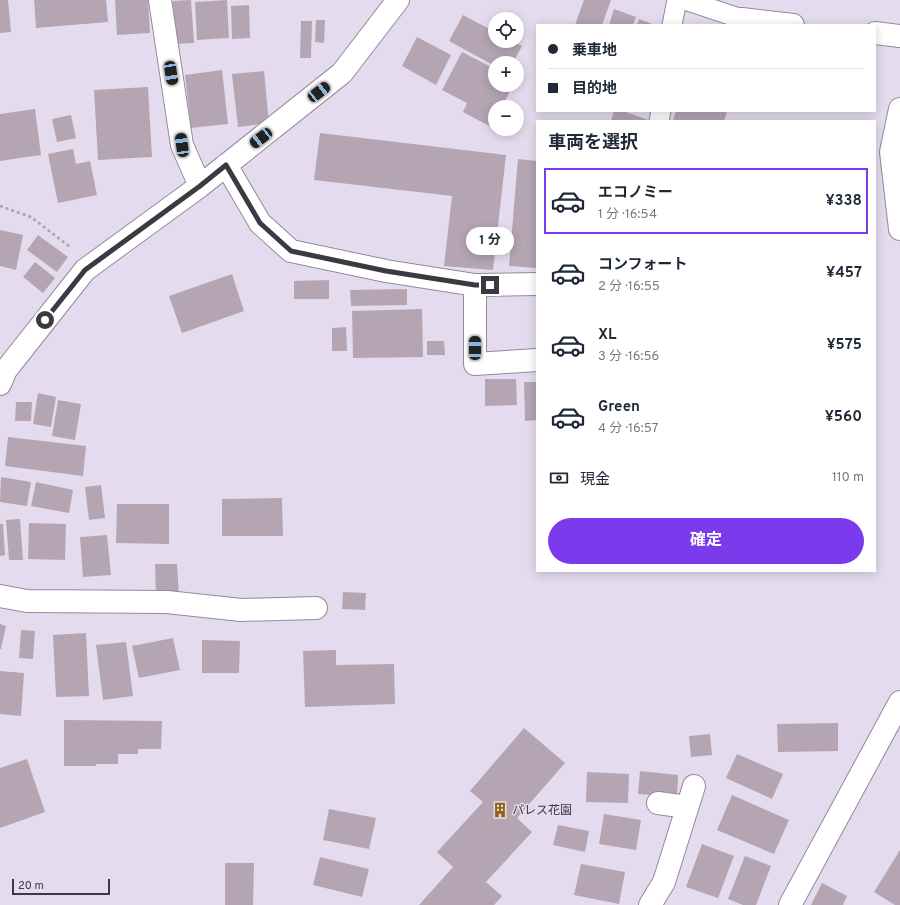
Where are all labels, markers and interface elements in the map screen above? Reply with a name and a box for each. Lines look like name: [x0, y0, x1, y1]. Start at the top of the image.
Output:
map controls: [488, 12, 524, 136]
button: locate: [488, 12, 524, 48]
text: 乗車地: [572, 42, 617, 61]
button: +: [488, 56, 524, 92]
car: [163, 60, 179, 86]
car: [306, 80, 332, 104]
text: 目的地: [572, 80, 617, 99]
button: −: [488, 100, 524, 136]
car: [248, 126, 274, 150]
car: [174, 132, 190, 158]
text: 車両を選択: [548, 132, 638, 155]
icon: car: [550, 183, 586, 219]
text: エコノミー: [598, 184, 673, 203]
text: ¥338: [825, 192, 862, 211]
text: 1 分 · 16:54: [598, 207, 657, 223]
callout: 1 分: [466, 227, 514, 255]
text: 1 分: [479, 233, 501, 249]
icon: car: [550, 255, 586, 291]
text: コンフォート: [598, 256, 688, 275]
text: ¥457: [826, 264, 862, 283]
route end: [481, 276, 499, 294]
text: 2 分 · 16:55: [598, 279, 660, 295]
route start: [36, 311, 54, 329]
text: XL: [598, 326, 616, 345]
icon: car: [550, 327, 586, 363]
car: [469, 336, 481, 360]
text: ¥575: [827, 336, 862, 355]
text: 3 分 · 16:56: [598, 349, 659, 365]
text: Green: [598, 398, 640, 417]
icon: car: [550, 399, 586, 435]
text: ¥560: [825, 408, 862, 427]
text: 4 分 · 16:57: [598, 421, 659, 437]
icon: cash: [548, 467, 570, 489]
text: 110 m: [832, 470, 864, 486]
text: 現金: [580, 471, 610, 490]
button: 確定: [548, 518, 864, 564]
building icon: パレス花園: [491, 801, 509, 819]
place label: パレス花園: [512, 803, 572, 819]
scale bar: [12, 877, 110, 896]
text: 20 m: [18, 879, 44, 893]

